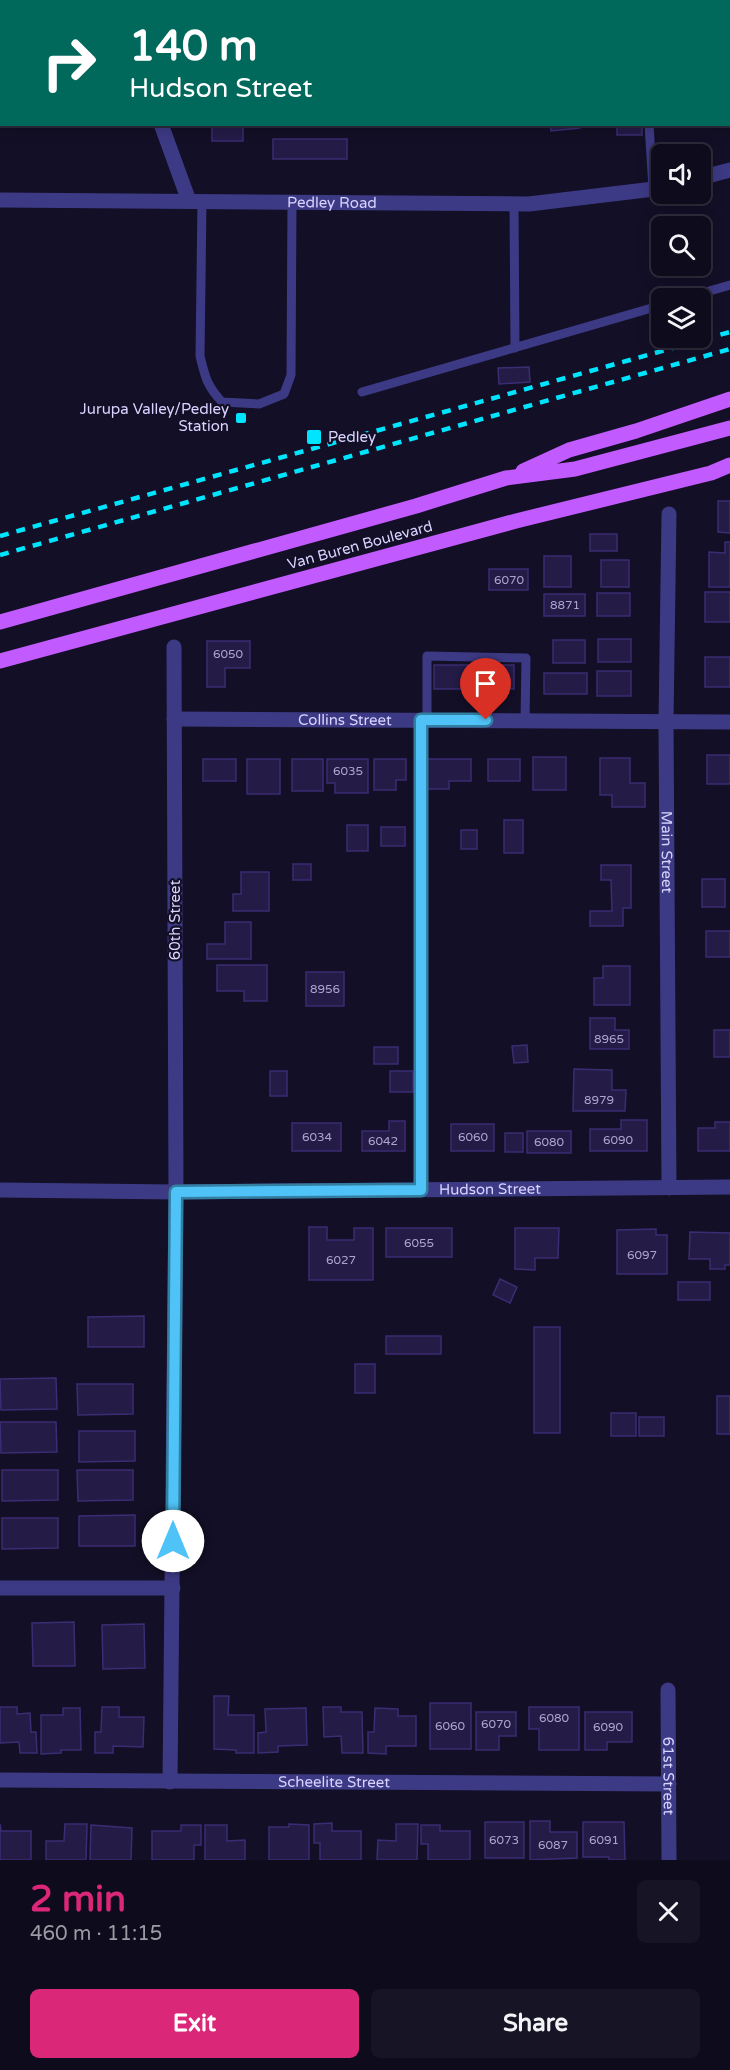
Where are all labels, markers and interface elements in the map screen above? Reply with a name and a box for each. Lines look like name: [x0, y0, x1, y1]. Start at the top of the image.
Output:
text: 140 m: [129, 21, 258, 72]
icon: right: [30, 24, 108, 102]
text: Hudson Street: [129, 72, 313, 105]
map controls: [651, 144, 711, 348]
button: sound: [651, 144, 711, 204]
street label: Pedley Road: [287, 193, 377, 212]
button: search: [651, 216, 711, 276]
button: layers: [651, 288, 711, 348]
place label: Jurupa Valley/Pedley Station: [80, 400, 229, 435]
marker: Jurupa Valley/Pedley Station: [234, 411, 248, 425]
marker: Pedley: [305, 428, 323, 446]
place label: Pedley: [328, 428, 376, 446]
street label: Van Buren Boulevard: [285, 517, 435, 573]
house number: 6070: [494, 573, 525, 587]
house number: 8871: [550, 598, 580, 612]
house number: 6050: [213, 647, 244, 661]
pin: [460, 658, 511, 720]
icon: arrive: [469, 667, 502, 700]
street label: Collins Street: [298, 711, 392, 729]
house number: 6035: [333, 764, 363, 778]
street label: Main Street: [658, 811, 676, 894]
street label: 60th Street: [166, 879, 184, 960]
house number: 8956: [310, 982, 340, 996]
house number: 8965: [594, 1032, 624, 1046]
house number: 8979: [584, 1093, 614, 1107]
house number: 6034: [302, 1130, 333, 1144]
house number: 6060: [458, 1130, 489, 1144]
house number: 6090: [603, 1133, 634, 1147]
house number: 6042: [368, 1134, 398, 1148]
house number: 6080: [534, 1135, 565, 1149]
street label: Hudson Street: [439, 1180, 541, 1199]
house number: 6055: [404, 1236, 434, 1250]
house number: 6097: [627, 1248, 657, 1262]
house number: 6027: [326, 1253, 356, 1267]
position arrow: [141, 1509, 205, 1573]
house number: 6080: [539, 1711, 570, 1725]
house number: 6070: [481, 1717, 512, 1731]
house number: 6060: [435, 1719, 466, 1733]
house number: 6090: [593, 1720, 624, 1734]
street label: 61st Street: [659, 1737, 678, 1816]
street label: Scheelite Street: [278, 1773, 390, 1791]
house number: 6073: [489, 1833, 519, 1847]
house number: 6091: [589, 1833, 619, 1847]
house number: 6087: [538, 1838, 568, 1852]
text: 2 min: [30, 1878, 126, 1921]
button: close: [637, 1880, 700, 1943]
text: 460 m · 11:15: [30, 1922, 162, 1946]
button: Exit: [30, 1989, 359, 2058]
button: Share: [371, 1989, 700, 2058]

